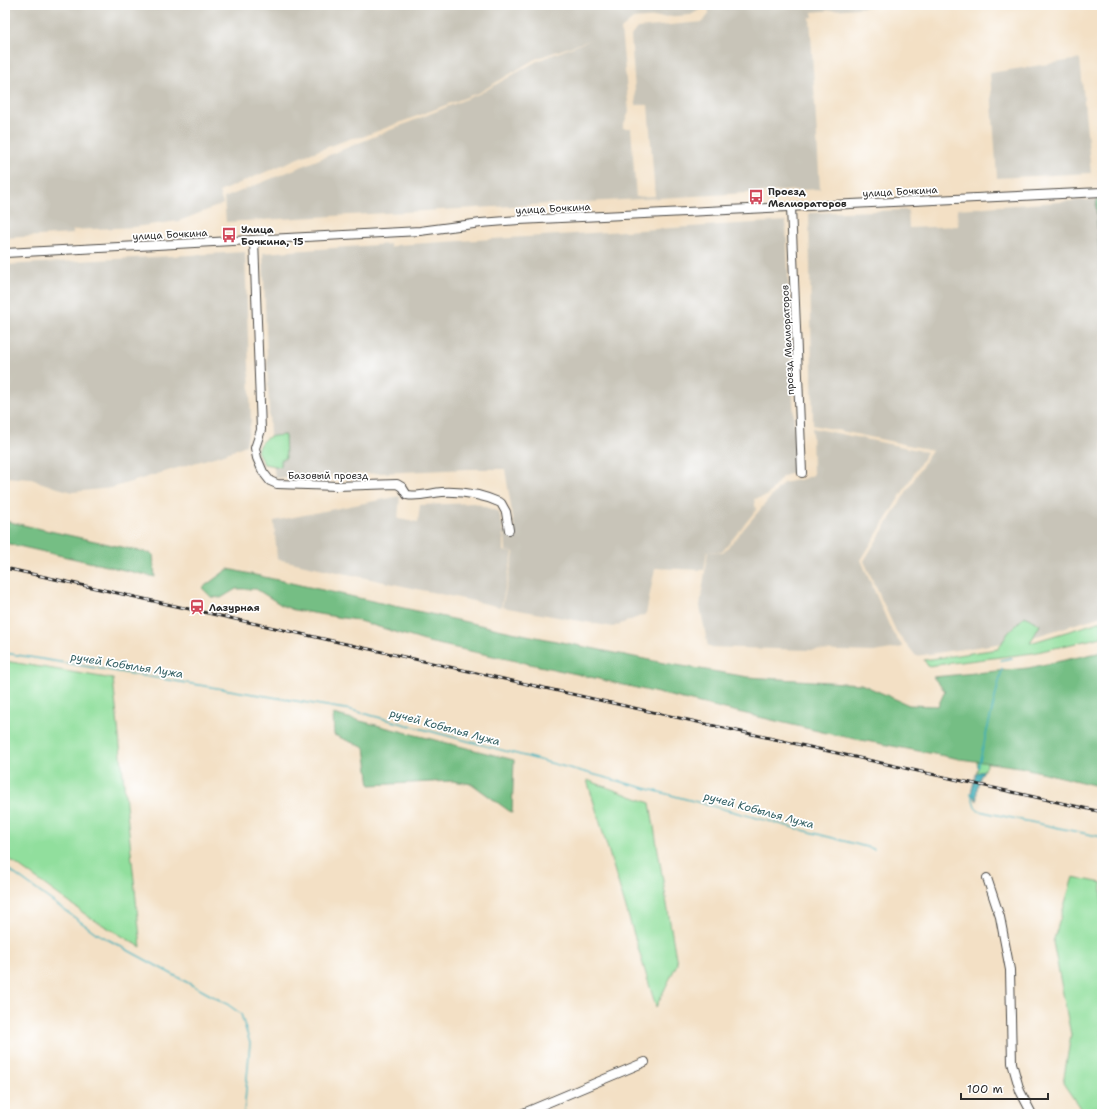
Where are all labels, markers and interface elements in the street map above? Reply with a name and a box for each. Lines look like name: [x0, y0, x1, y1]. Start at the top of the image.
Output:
street label: улица Бочкина: [862, 183, 939, 200]
place label: Проезд Мелиораторов: [768, 185, 847, 210]
bus stop icon: Проезд Мелиораторов: [747, 188, 765, 206]
street label: улица Бочкина: [515, 200, 592, 217]
place label: Улица Бочкина, 15: [241, 223, 304, 248]
street label: улица Бочкина: [132, 226, 209, 243]
bus stop icon: Улица Бочкина, 15: [220, 226, 238, 244]
street label: проезд Мелиораторов: [778, 285, 797, 395]
street label: Базовый проезд: [288, 469, 369, 482]
station icon: Лазурная: [188, 598, 206, 616]
place label: Лазурная: [209, 601, 260, 614]
water label: ручей Кобылья Лужа: [69, 649, 184, 682]
water label: ручей Кобылья Лужа: [387, 705, 502, 749]
water label: ручей Кобылья Лужа: [701, 788, 816, 832]
scale bar: [961, 1075, 1048, 1101]
text: 100 m: [967, 1081, 1003, 1097]

